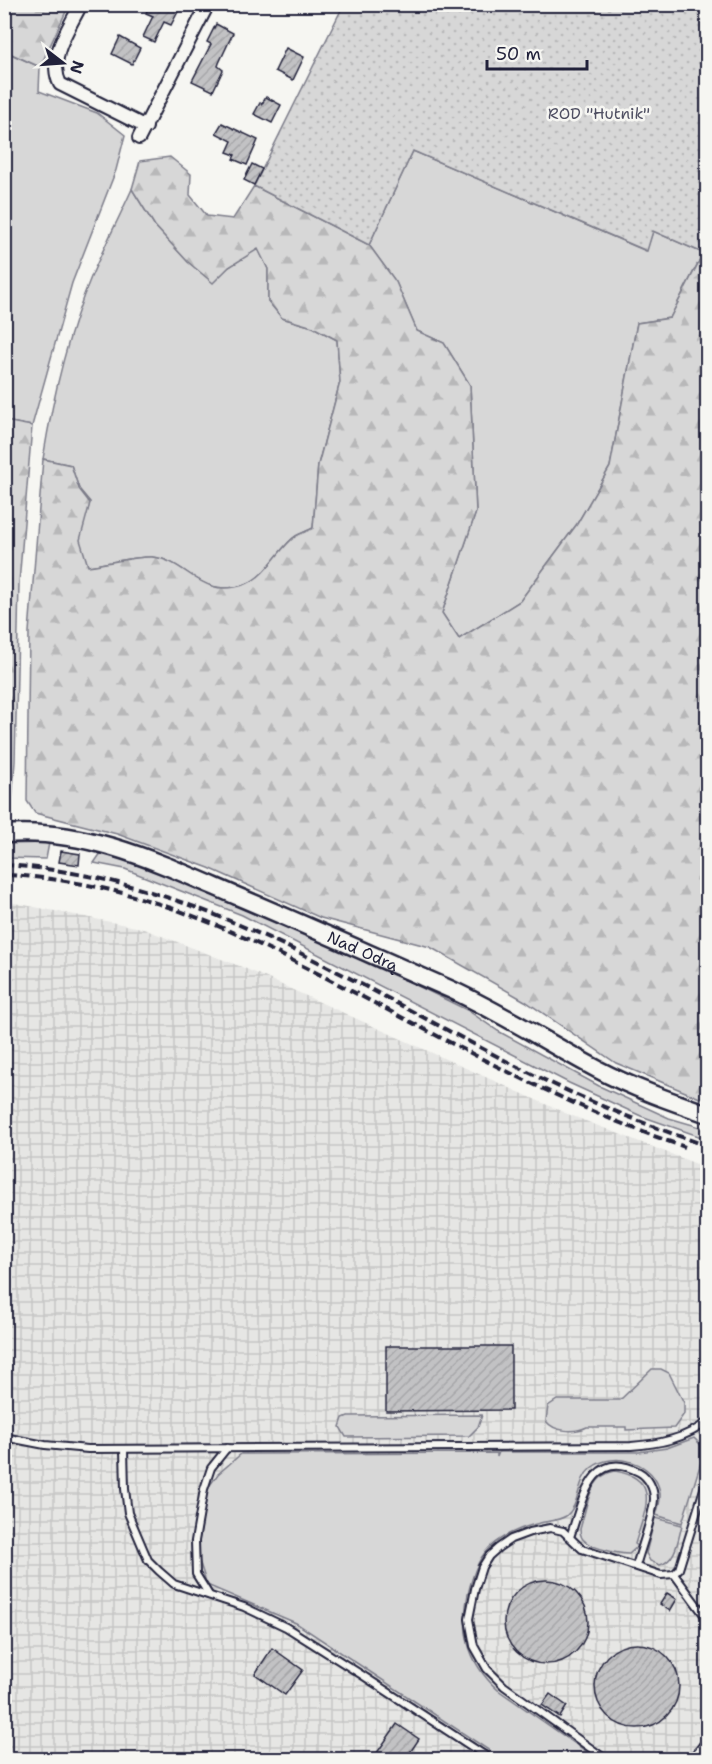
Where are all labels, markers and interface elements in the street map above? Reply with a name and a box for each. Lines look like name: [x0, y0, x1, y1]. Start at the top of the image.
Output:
north arrow: [33, 33, 93, 93]
scale bar: [487, 33, 588, 71]
text: 50 m: [496, 42, 541, 66]
text: N: [65, 58, 89, 76]
park label: ROD "Hutnik": [548, 103, 650, 124]
street label: Nad Odrą: [324, 926, 402, 976]

